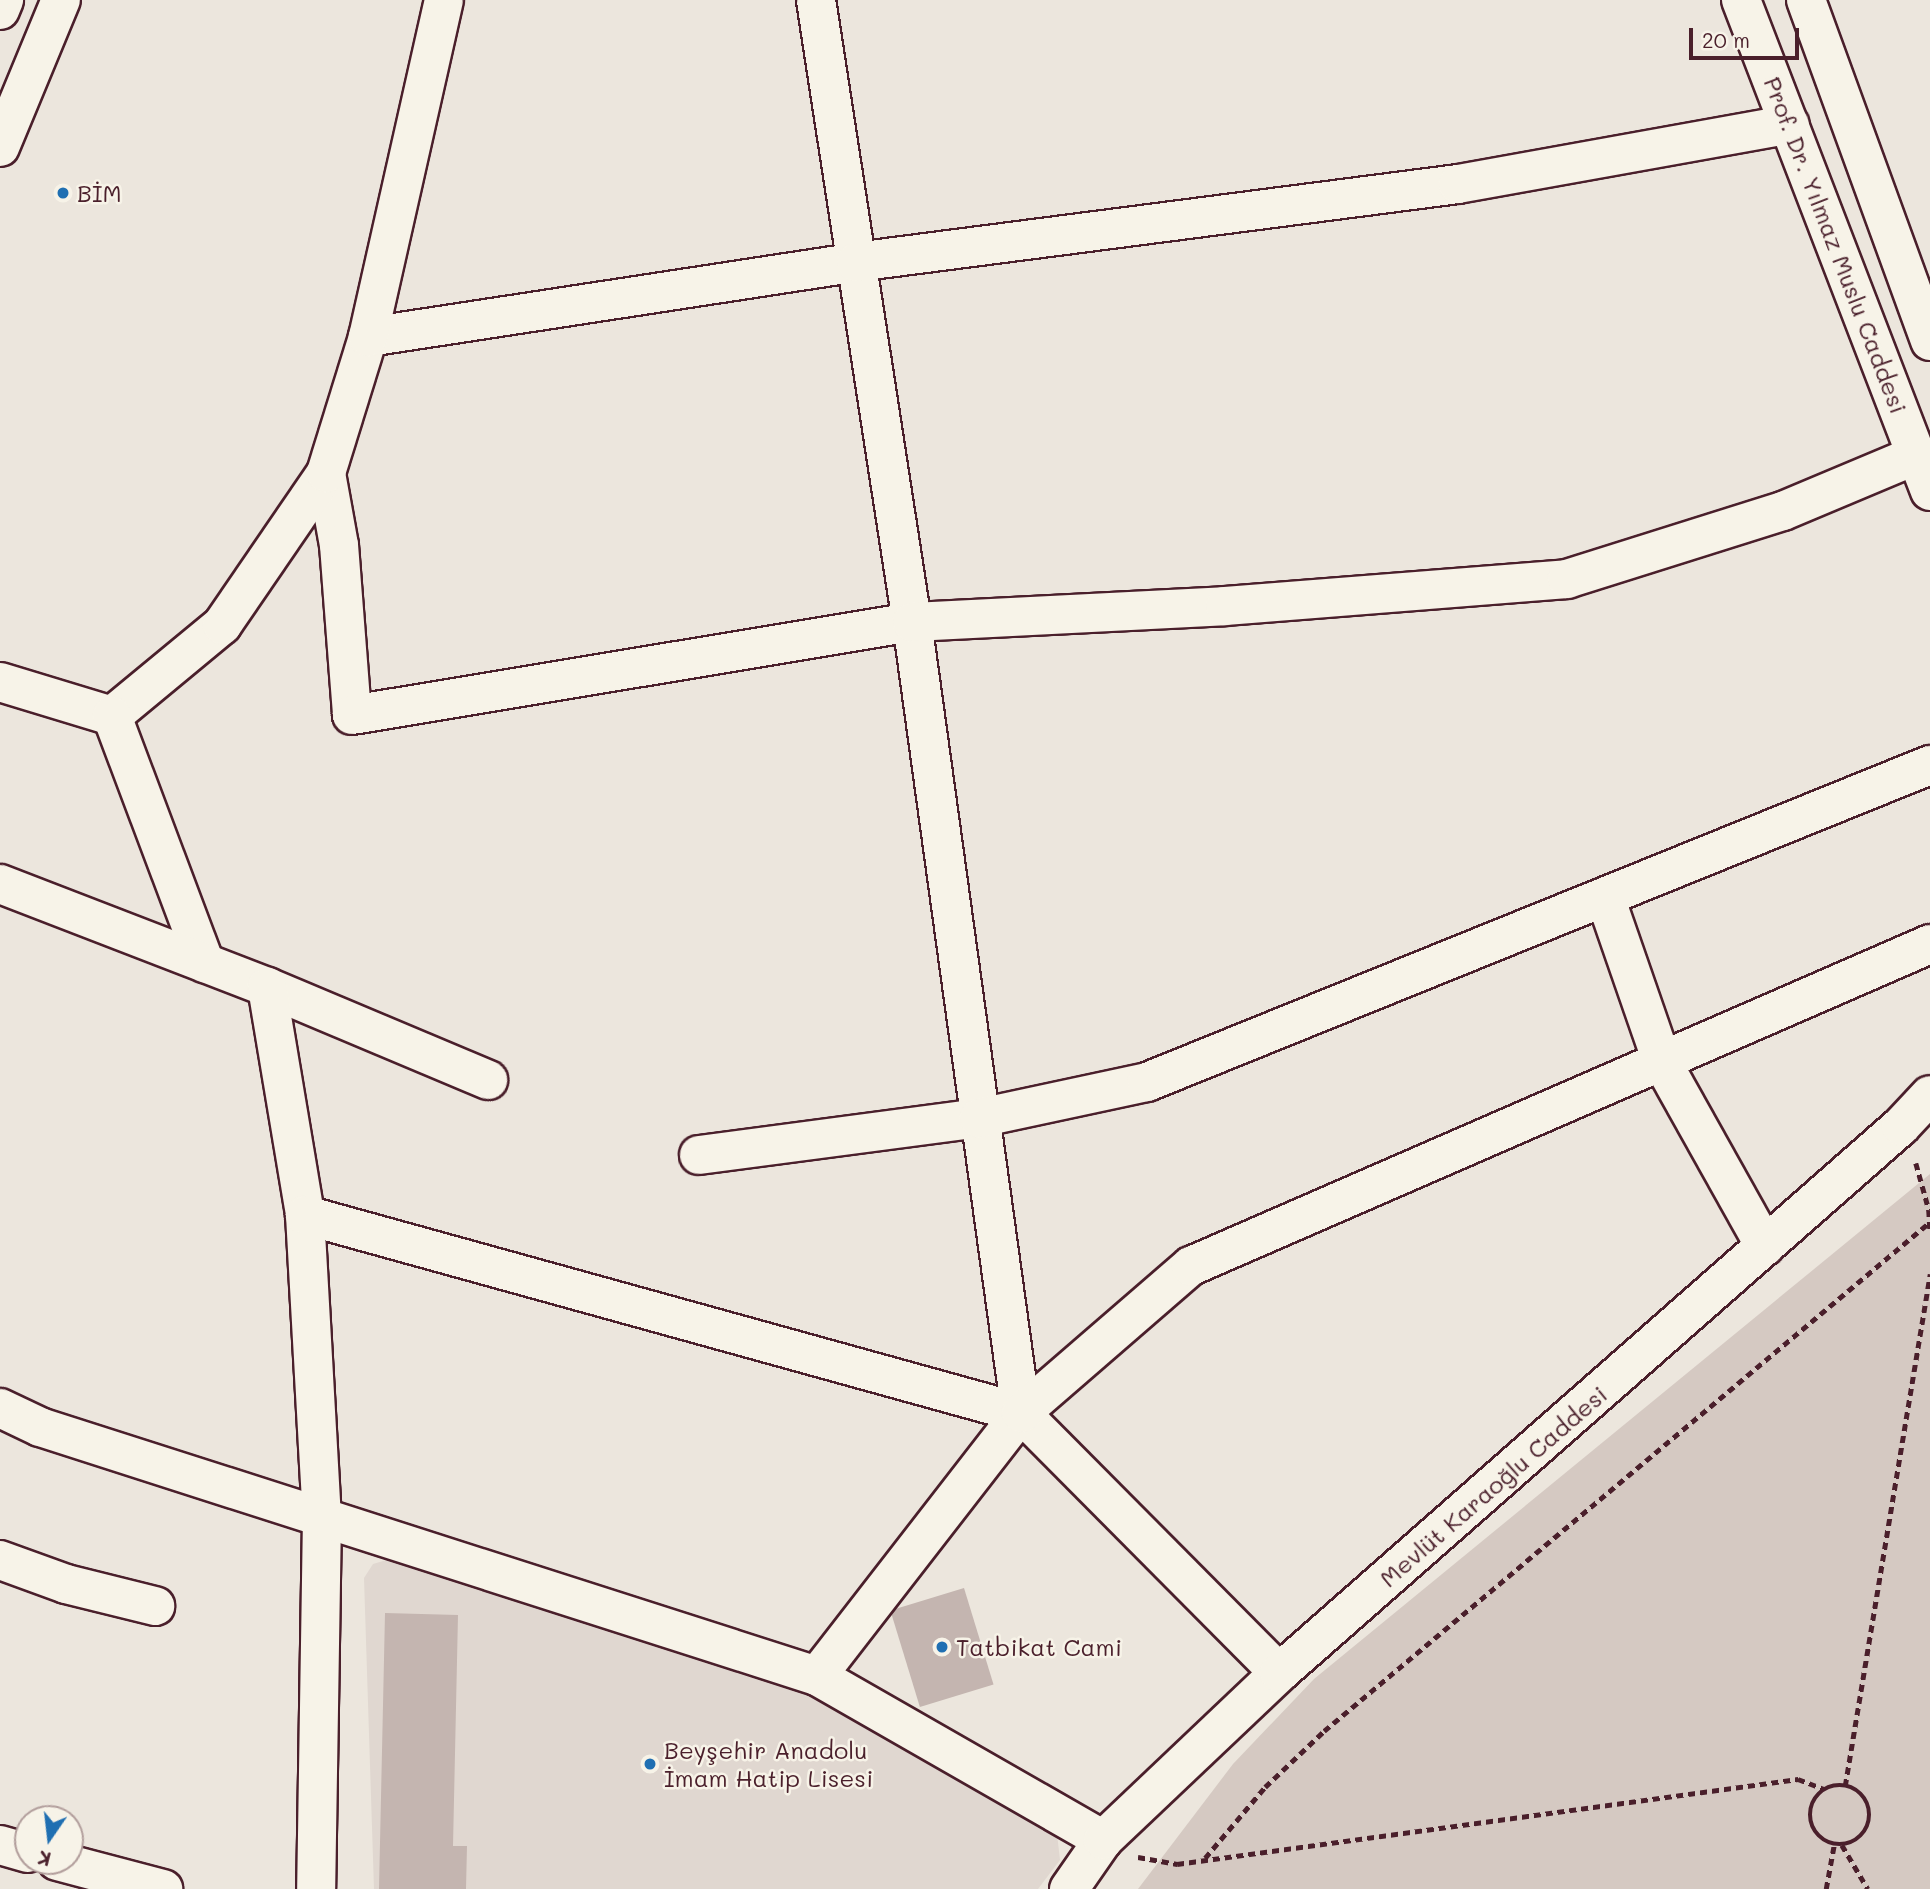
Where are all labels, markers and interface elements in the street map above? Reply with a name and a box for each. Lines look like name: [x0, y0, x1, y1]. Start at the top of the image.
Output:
scale bar: [1692, 14, 1802, 58]
text: 20 m: [1702, 26, 1750, 53]
street label: Prof. Dr. Yılmaz Muslu Caddesi: [1758, 73, 1914, 417]
place label: BİM: [77, 179, 122, 207]
marker: BİM: [55, 185, 71, 201]
street label: Mevlüt Karaoğlu Caddesi: [1373, 1379, 1613, 1593]
place label: Tatbikat Cami: [956, 1633, 1122, 1661]
marker: Tatbikat Cami: [934, 1639, 950, 1655]
place label: Beyşehir Anadolu İmam Hatip Lisesi: [664, 1736, 873, 1792]
marker: Beyşehir Anadolu İmam Hatip Lisesi: [642, 1756, 658, 1772]
north arrow: [14, 1805, 84, 1875]
text: K: [35, 1845, 53, 1873]

